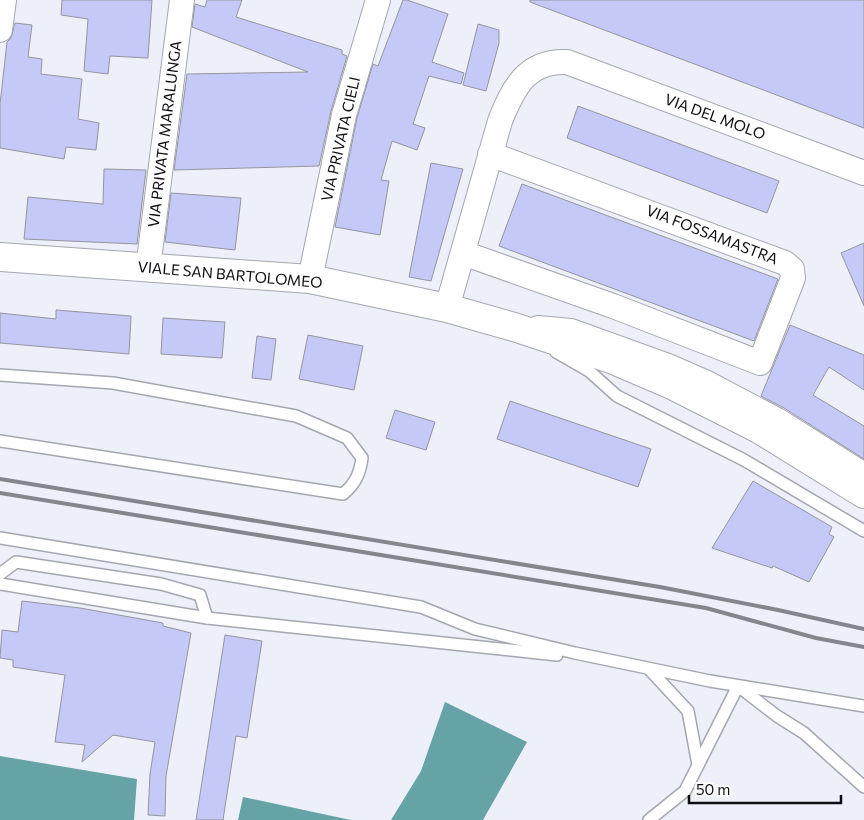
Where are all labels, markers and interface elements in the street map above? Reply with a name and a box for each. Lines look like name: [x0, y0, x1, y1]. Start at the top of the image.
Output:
street label: VIA PRIVATA MARALUNGA: [144, 39, 184, 228]
street label: VIA PRIVATA CIELI: [317, 75, 363, 203]
street label: VIA DEL MOLO: [662, 89, 768, 143]
street label: VIA FOSSAMASTRA: [644, 201, 781, 268]
street label: VIALE SAN BARTOLOMEO: [137, 257, 323, 291]
scale bar: [689, 772, 842, 804]
text: 50 m: [696, 780, 730, 798]

